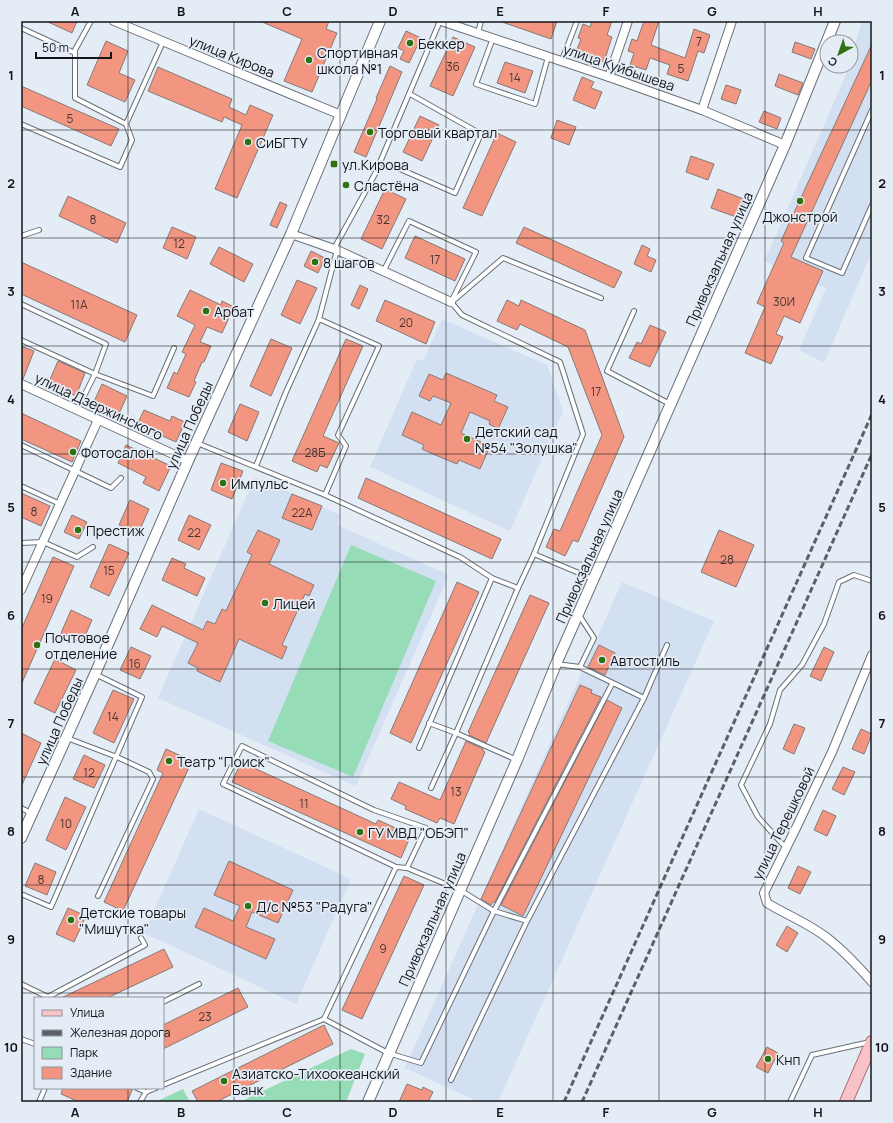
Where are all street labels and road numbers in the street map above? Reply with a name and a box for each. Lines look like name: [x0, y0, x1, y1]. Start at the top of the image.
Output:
street label: улица Кирова: [187, 30, 277, 82]
street label: улица Куйбышева: [561, 39, 677, 95]
street label: Привокзальная улица: [681, 189, 757, 329]
street label: улица Дзержинского: [32, 368, 166, 444]
street label: улица Победы: [161, 378, 217, 472]
street label: Привокзальная улица: [551, 486, 627, 626]
street label: улица Победы: [31, 674, 87, 768]
street label: улица Терешковой: [747, 763, 819, 883]
street label: Привокзальная улица: [394, 849, 470, 989]

